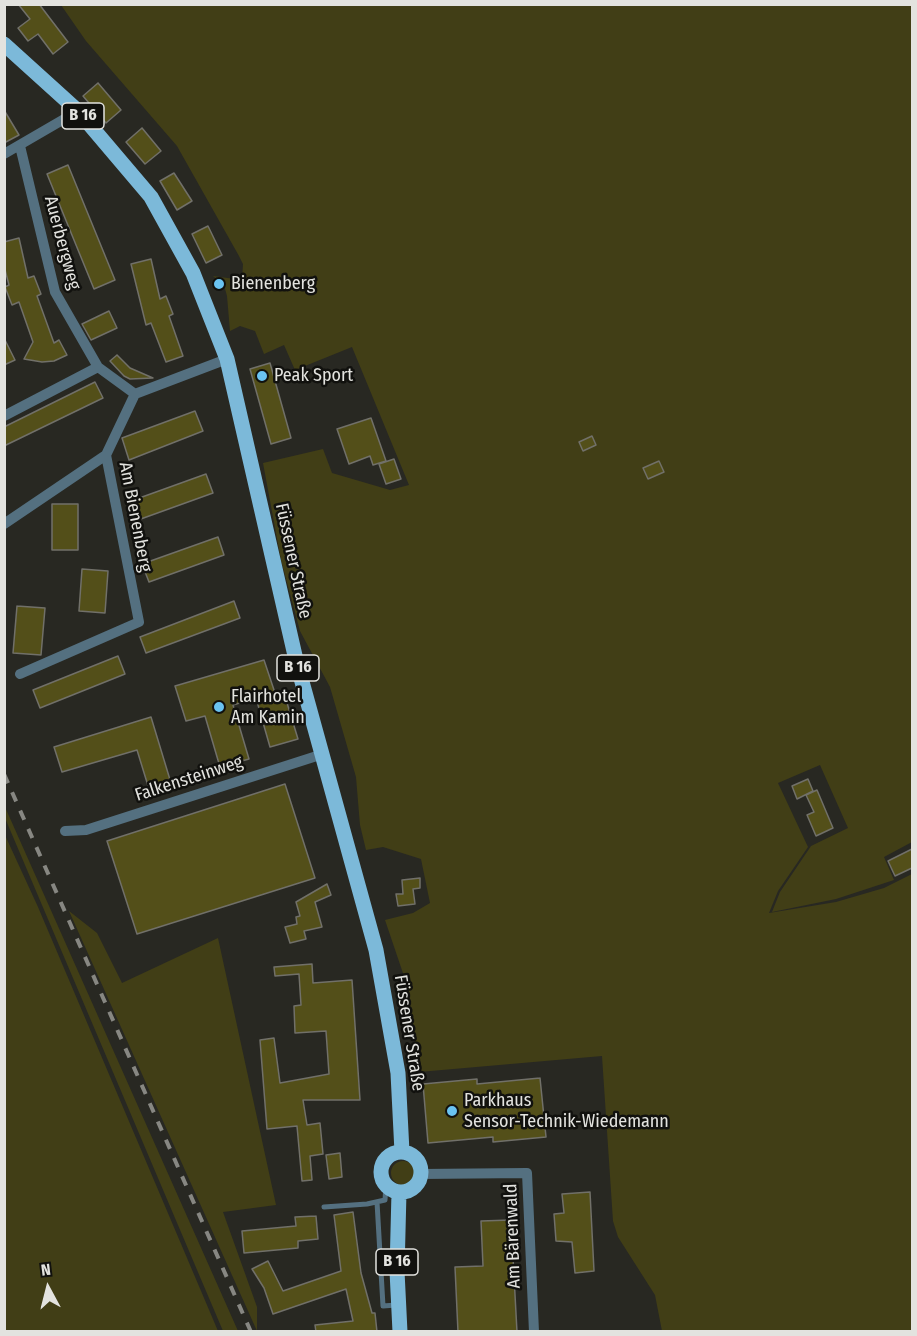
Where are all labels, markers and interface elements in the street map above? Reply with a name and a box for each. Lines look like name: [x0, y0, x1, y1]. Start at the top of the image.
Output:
road number: B 16: [62, 103, 104, 129]
street label: Auerbergweg: [39, 194, 85, 292]
place label: Bienenberg: [231, 273, 315, 295]
marker: Bienenberg: [212, 277, 226, 291]
place label: Peak Sport: [274, 365, 353, 387]
marker: Peak Sport: [255, 369, 269, 383]
street label: Am Bienenberg: [114, 460, 156, 574]
street label: Füssener Straße: [270, 501, 316, 621]
road number: B 16: [277, 655, 319, 681]
place label: Flairhotel Am Kamin: [231, 686, 305, 728]
marker: Flairhotel Am Kamin: [212, 700, 226, 714]
street label: Falkensteinweg: [132, 751, 246, 807]
street label: Füssener Straße: [389, 973, 429, 1093]
place label: Parkhaus Sensor-Technik-Wiedemann: [464, 1090, 669, 1132]
marker: Parkhaus Sensor-Technik-Wiedemann: [445, 1104, 459, 1118]
street label: Am Bärenwald: [500, 1183, 526, 1289]
road number: B 16: [376, 1249, 418, 1275]
north arrow: [18, 1258, 78, 1318]
text: N: [40, 1260, 52, 1280]

